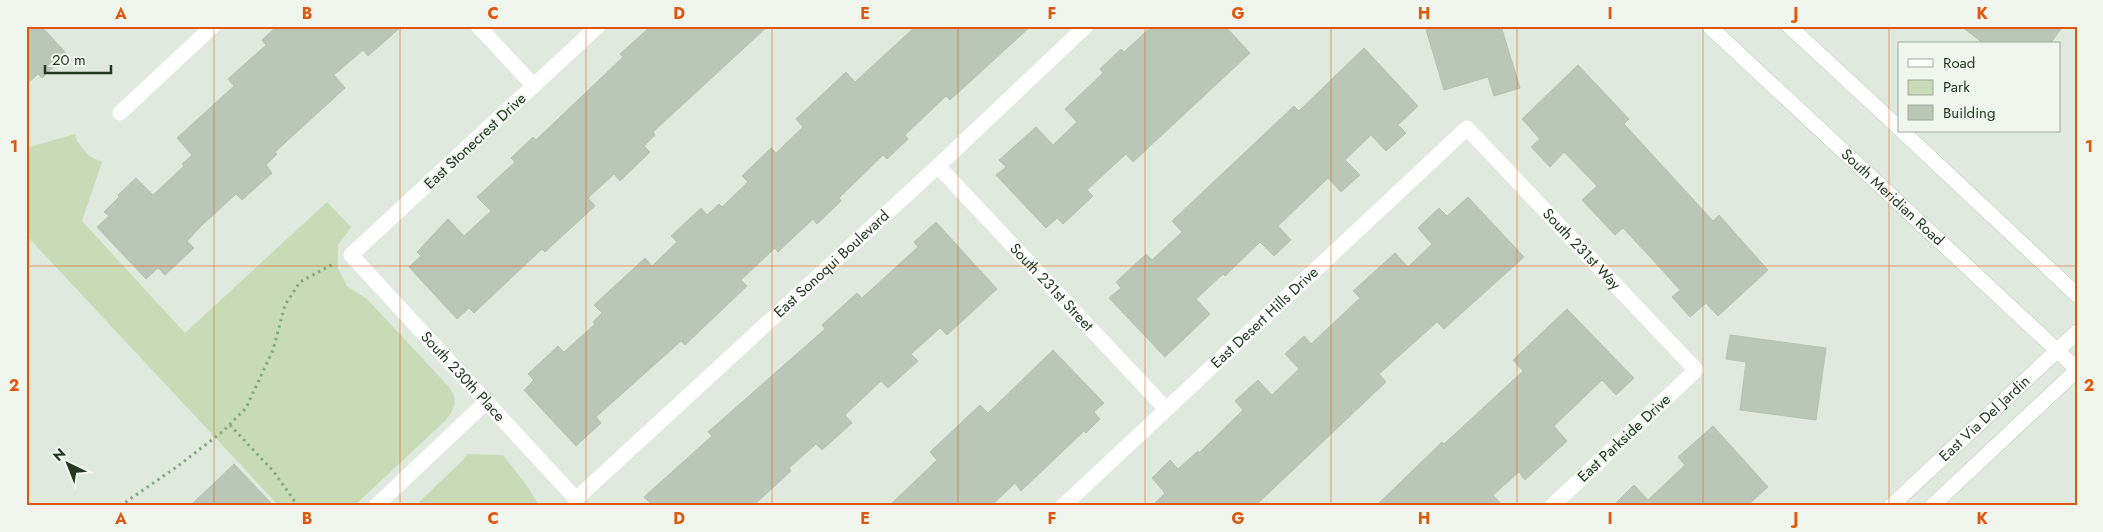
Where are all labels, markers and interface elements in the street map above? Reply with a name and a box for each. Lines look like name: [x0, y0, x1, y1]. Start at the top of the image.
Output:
text: A: [114, 2, 127, 25]
text: B: [302, 2, 312, 25]
text: C: [487, 2, 499, 25]
text: D: [673, 2, 685, 25]
text: E: [860, 2, 870, 25]
text: F: [1048, 2, 1056, 25]
text: G: [1231, 2, 1245, 25]
text: H: [1418, 2, 1430, 25]
text: I: [1607, 2, 1613, 25]
text: J: [1790, 2, 1799, 25]
text: K: [1976, 2, 1988, 25]
scale bar: [45, 42, 111, 74]
legend: [1898, 42, 2060, 132]
text: 20 m: [52, 49, 86, 71]
text: Road: [1943, 52, 1975, 74]
text: Park: [1943, 76, 1970, 98]
street label: East Stonecrest Drive: [419, 88, 531, 194]
text: Building: [1943, 102, 1995, 124]
text: 1: [10, 135, 18, 158]
text: 1: [2085, 135, 2093, 158]
street label: South Meridian Road: [1836, 143, 1949, 251]
street label: South 231st Way: [1537, 203, 1626, 295]
street label: East Sonoqui Boulevard: [769, 205, 894, 323]
street label: South 231st Street: [1005, 238, 1099, 336]
street label: East Desert Hills Drive: [1206, 261, 1323, 373]
street label: South 230th Place: [416, 326, 511, 427]
street label: East Via Del Jardin: [1934, 370, 2035, 467]
text: 2: [9, 374, 19, 397]
text: 2: [2084, 374, 2094, 397]
street label: East Parkside Drive: [1572, 389, 1676, 487]
north arrow: [42, 440, 92, 490]
text: N: [48, 443, 70, 466]
text: A: [114, 507, 127, 530]
text: B: [302, 507, 312, 530]
text: C: [487, 507, 499, 530]
text: D: [673, 507, 685, 530]
text: E: [860, 507, 870, 530]
text: F: [1048, 507, 1056, 530]
text: G: [1231, 507, 1245, 530]
text: H: [1418, 507, 1430, 530]
text: I: [1607, 507, 1613, 530]
text: J: [1790, 507, 1799, 530]
text: K: [1976, 507, 1988, 530]

